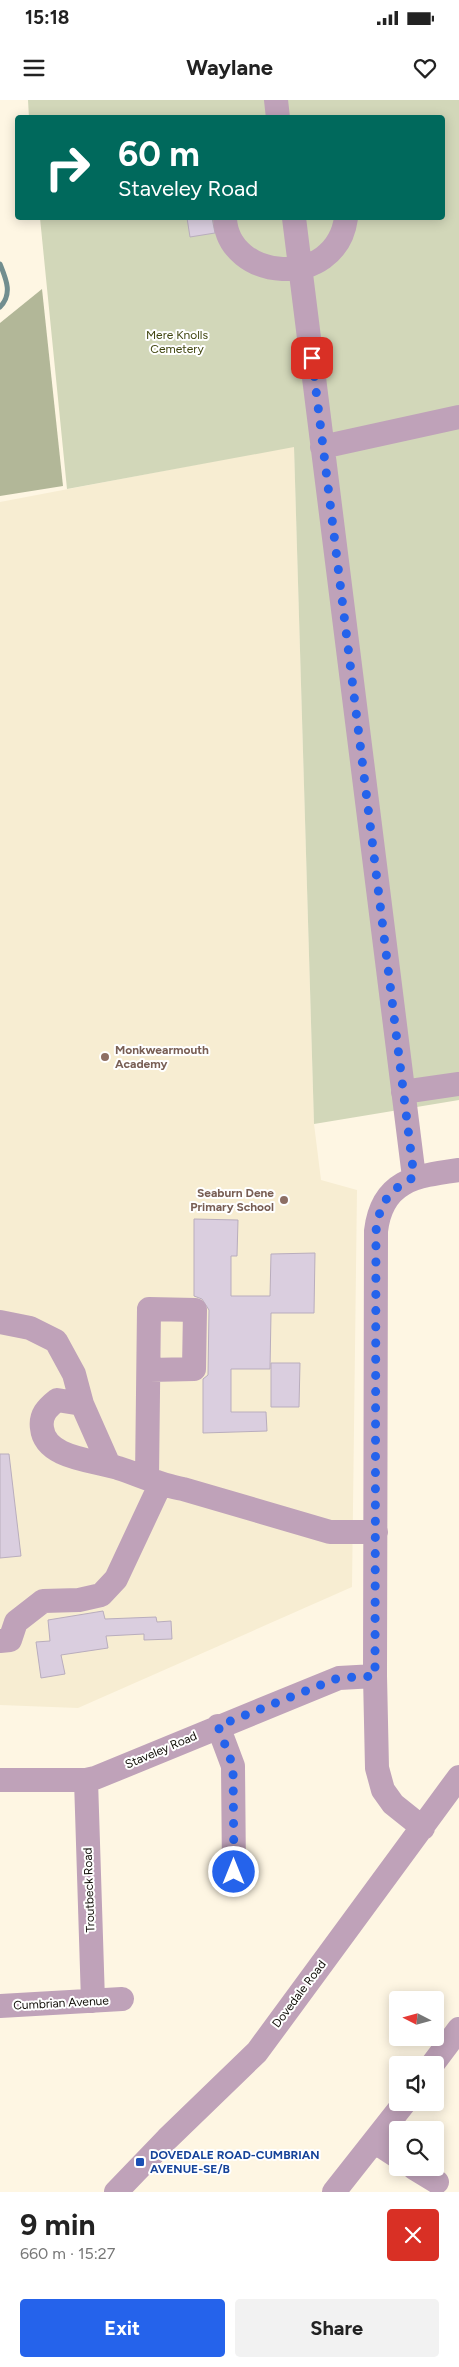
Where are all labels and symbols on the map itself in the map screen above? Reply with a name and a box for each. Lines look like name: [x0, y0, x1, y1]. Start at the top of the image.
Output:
park label: Mere Knolls Cemetery: [146, 328, 208, 356]
pin: [291, 337, 333, 379]
place label: Monkwearmouth Academy: [115, 1043, 209, 1071]
marker: Monkwearmouth Academy: [99, 1051, 111, 1063]
place label: Seaburn Dene Primary School: [190, 1186, 274, 1214]
marker: Seaburn Dene Primary School: [278, 1194, 290, 1206]
street label: Staveley Road: [123, 1729, 199, 1771]
position arrow: [207, 1845, 259, 1897]
street label: Troutbeck Road: [81, 1847, 97, 1933]
street label: Dovedale Road: [269, 1958, 329, 2030]
north arrow: [389, 1991, 444, 2046]
street label: Cumbrian Avenue: [13, 1993, 110, 2012]
place label: DOVEDALE ROAD-CUMBRIAN AVENUE-SE/B: [150, 2148, 320, 2176]
marker: DOVEDALE ROAD-CUMBRIAN AVENUE-SE/B: [134, 2156, 146, 2168]

